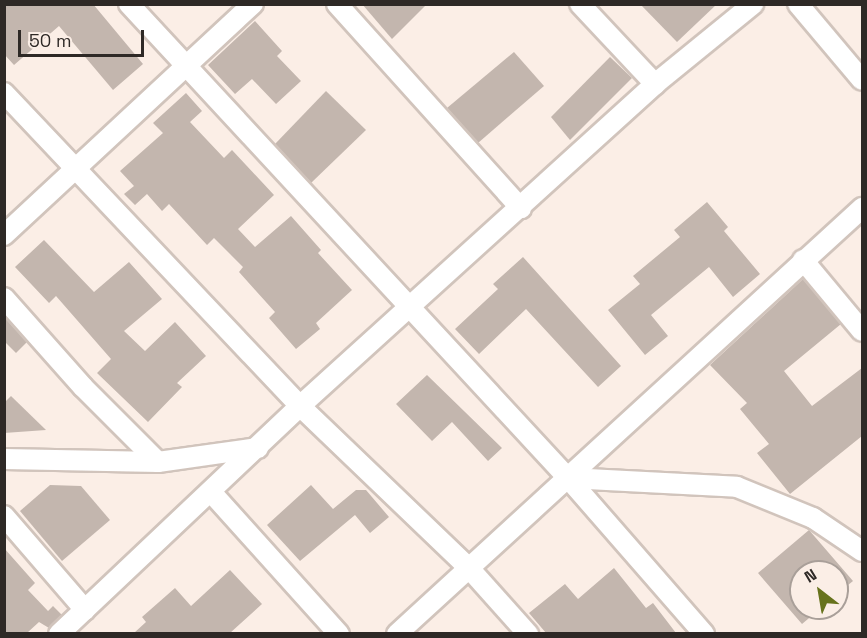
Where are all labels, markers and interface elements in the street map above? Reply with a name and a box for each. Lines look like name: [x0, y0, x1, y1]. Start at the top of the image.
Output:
scale bar: [21, 18, 147, 56]
text: 50 m: [29, 29, 71, 52]
north arrow: [789, 560, 849, 620]
text: N: [800, 564, 821, 588]

